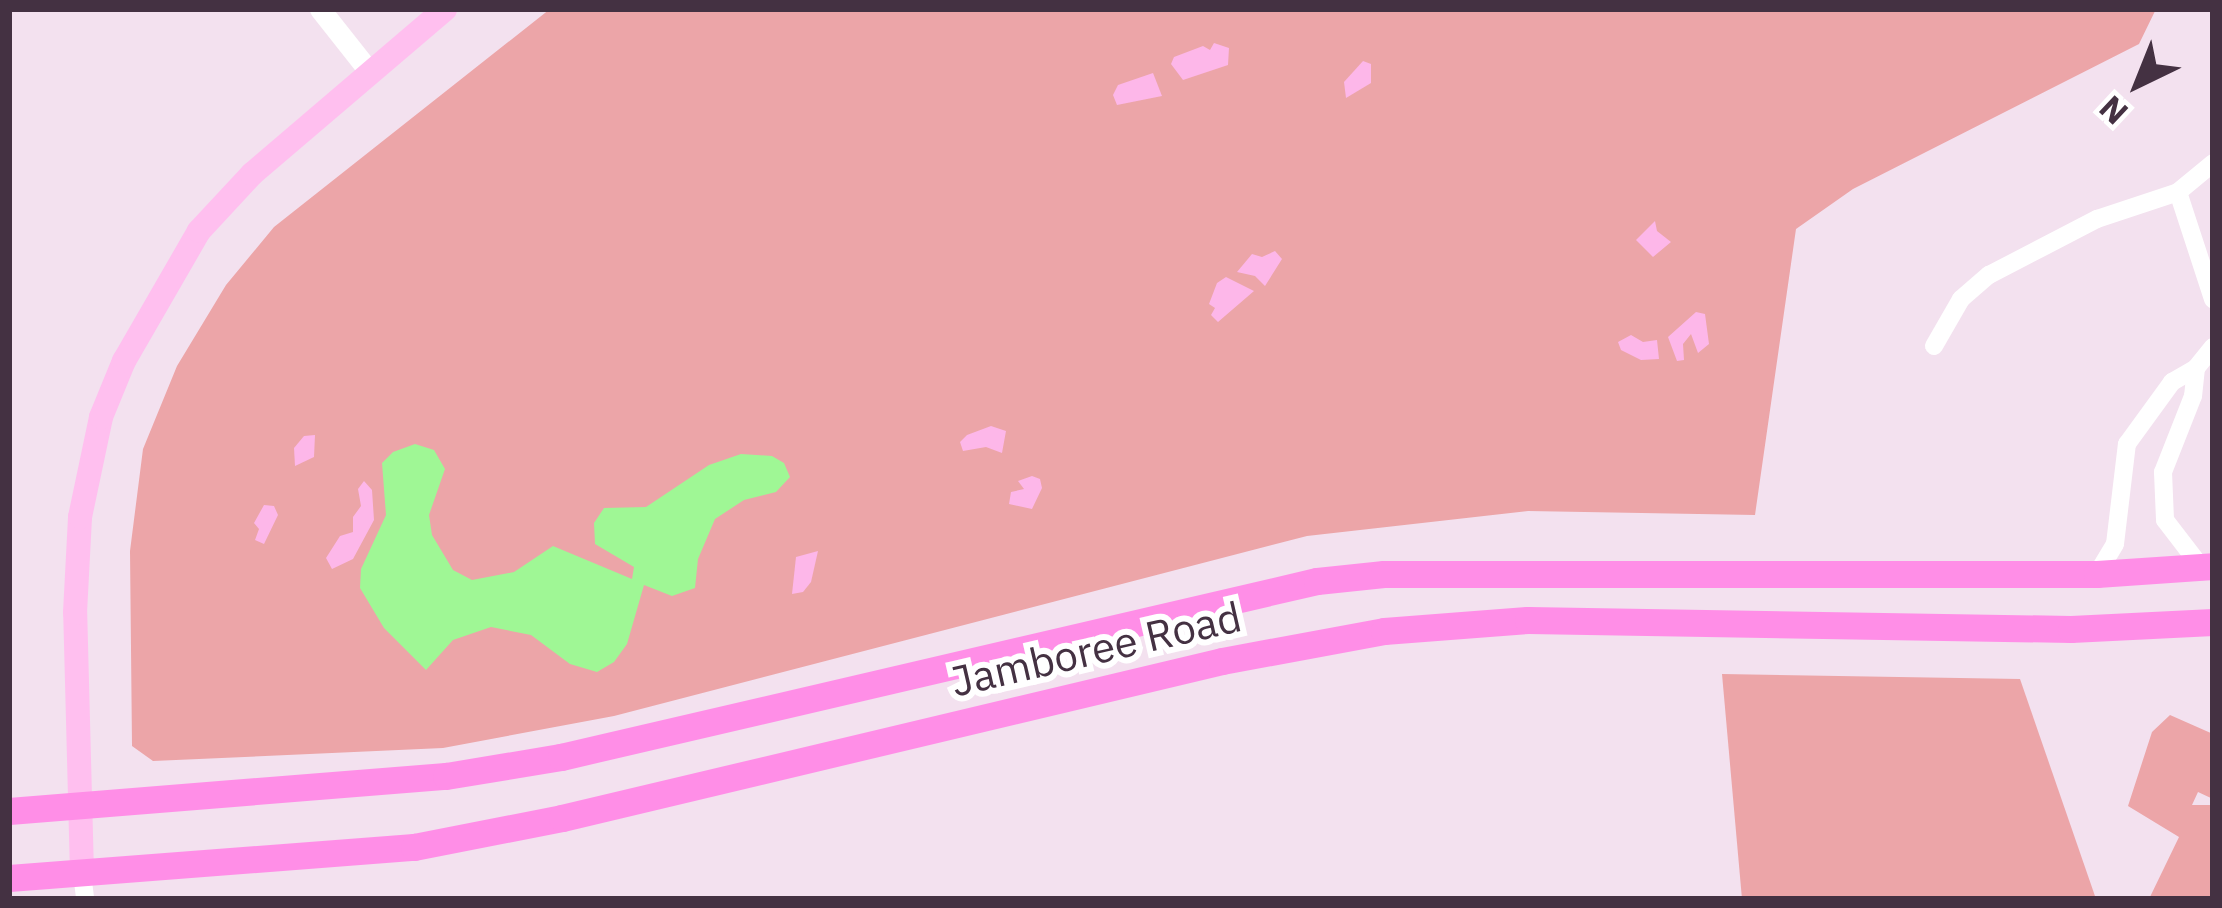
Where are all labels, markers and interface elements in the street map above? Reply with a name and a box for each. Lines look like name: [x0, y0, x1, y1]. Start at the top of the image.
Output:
north arrow: [2078, 24, 2198, 144]
text: N: [2090, 87, 2137, 135]
street label: Jamboree Road: [946, 591, 1246, 707]

